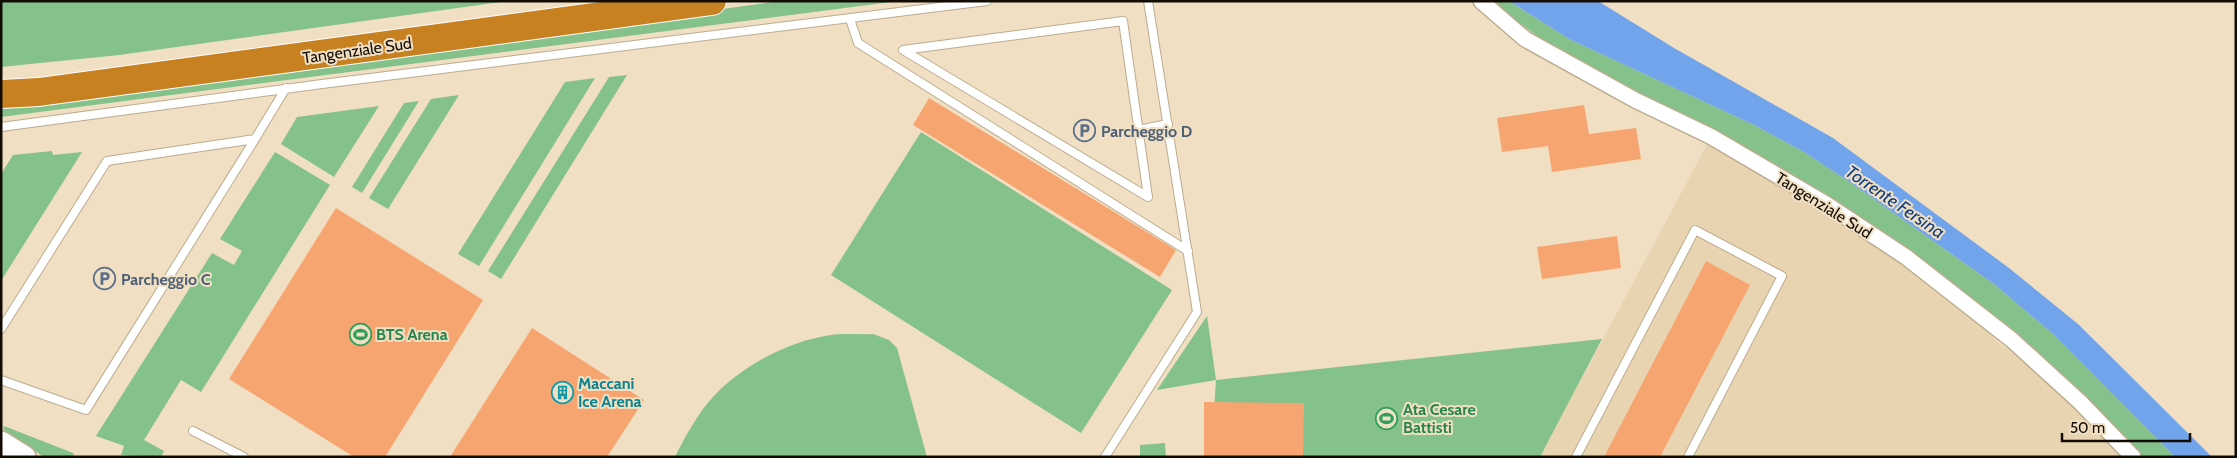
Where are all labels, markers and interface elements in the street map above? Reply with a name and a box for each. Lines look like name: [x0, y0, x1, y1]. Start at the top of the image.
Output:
street label: Tangenziale Sud: [301, 33, 413, 68]
parking icon: Parcheggio D: [1073, 119, 1097, 143]
place label: Parcheggio D: [1101, 122, 1192, 141]
water label: Torrente Fersina: [1841, 161, 1949, 243]
street label: Tangenziale Sud: [1772, 168, 1875, 243]
parking icon: Parcheggio C: [93, 267, 117, 291]
place label: Parcheggio C: [121, 270, 211, 289]
sports icon: BTS Arena: [348, 322, 372, 346]
place label: BTS Arena: [376, 325, 448, 344]
place label: Maccani Ice Arena: [578, 374, 642, 411]
building icon: Maccani Ice Arena: [550, 380, 574, 404]
place label: Ata Cesare Battisti: [1403, 400, 1476, 437]
sports icon: Ata Cesare Battisti: [1375, 406, 1399, 430]
scale bar: [2062, 410, 2190, 442]
text: 50 m: [2070, 419, 2105, 437]

